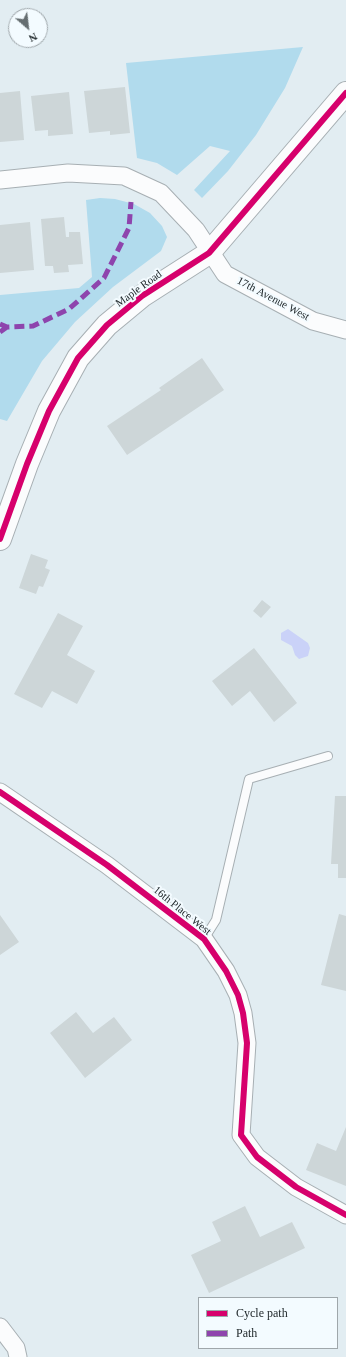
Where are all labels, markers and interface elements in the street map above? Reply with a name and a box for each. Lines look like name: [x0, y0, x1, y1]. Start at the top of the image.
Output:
north arrow: [8, 8, 48, 48]
text: N: [27, 31, 39, 45]
street label: Maple Road: [113, 268, 165, 310]
street label: 17th Avenue West: [235, 274, 311, 324]
street label: 16th Place West: [150, 884, 214, 938]
legend: [198, 1297, 338, 1349]
text: Cycle path: [236, 1306, 288, 1320]
text: Path: [236, 1326, 257, 1340]

